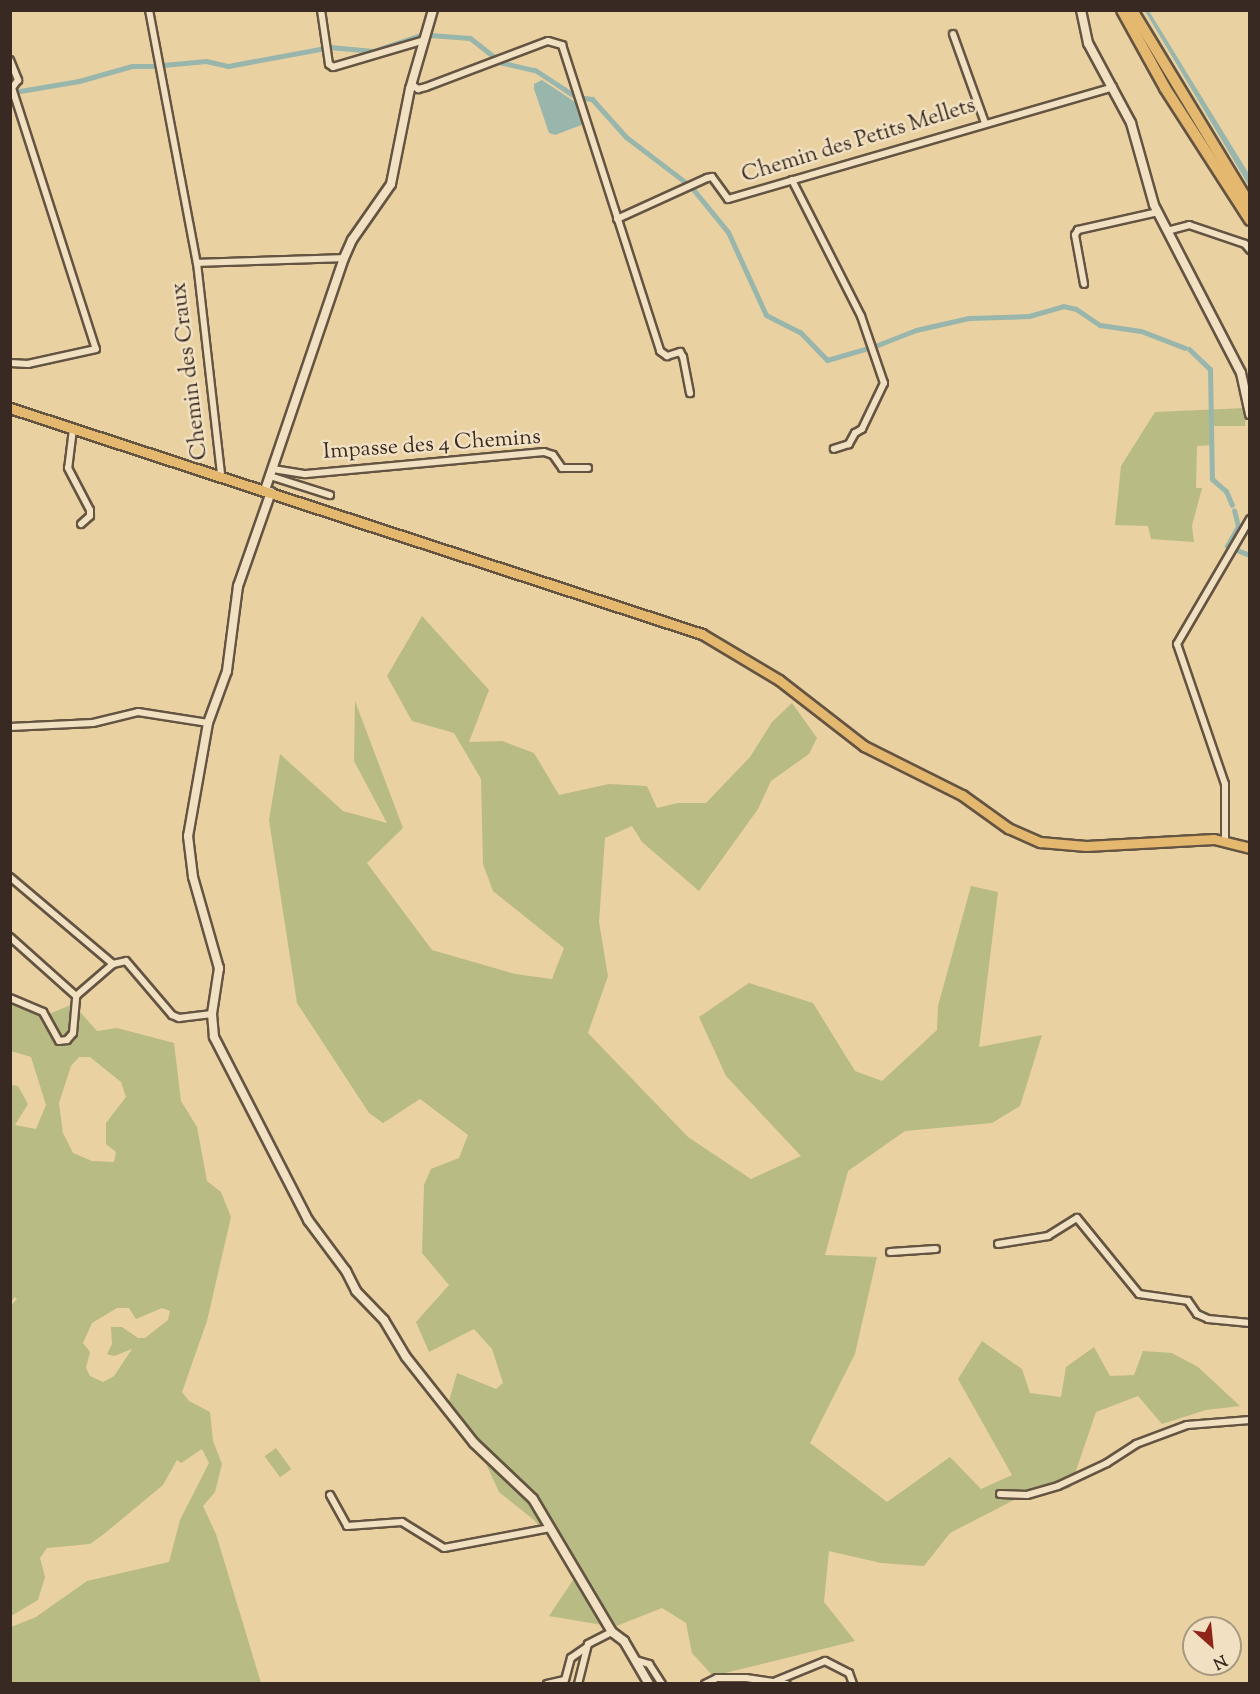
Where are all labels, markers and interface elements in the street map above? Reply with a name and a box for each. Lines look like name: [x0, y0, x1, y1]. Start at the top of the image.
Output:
street label: Chemin des Petits Mellets: [739, 94, 979, 190]
street label: Chemin des Craux: [167, 281, 215, 461]
street label: Impasse des 4 Chemins: [322, 425, 542, 467]
north arrow: [1182, 1616, 1242, 1676]
text: N: [1209, 1648, 1230, 1674]

